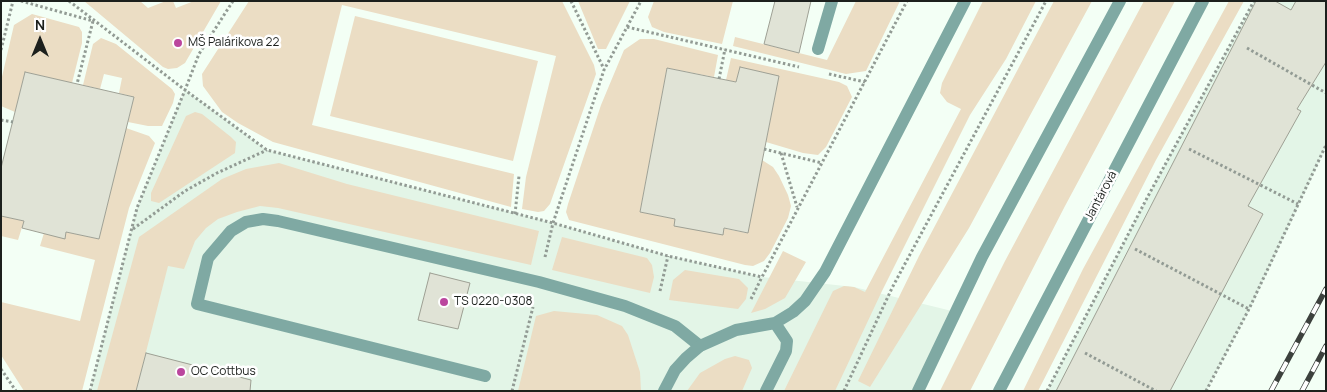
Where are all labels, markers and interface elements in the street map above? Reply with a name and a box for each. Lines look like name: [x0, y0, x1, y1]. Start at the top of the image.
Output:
north arrow: [15, 15, 65, 65]
text: N: [35, 15, 45, 34]
place label: MŠ Palárikova 22: [188, 36, 279, 50]
marker: MŠ Palárikova 22: [172, 37, 184, 49]
street label: Jantárová: [1082, 169, 1120, 223]
place label: TS 0220-0308: [454, 295, 533, 309]
marker: TS 0220-0308: [438, 296, 450, 308]
place label: OC Cottbus: [191, 365, 256, 379]
marker: OC Cottbus: [175, 366, 187, 378]

